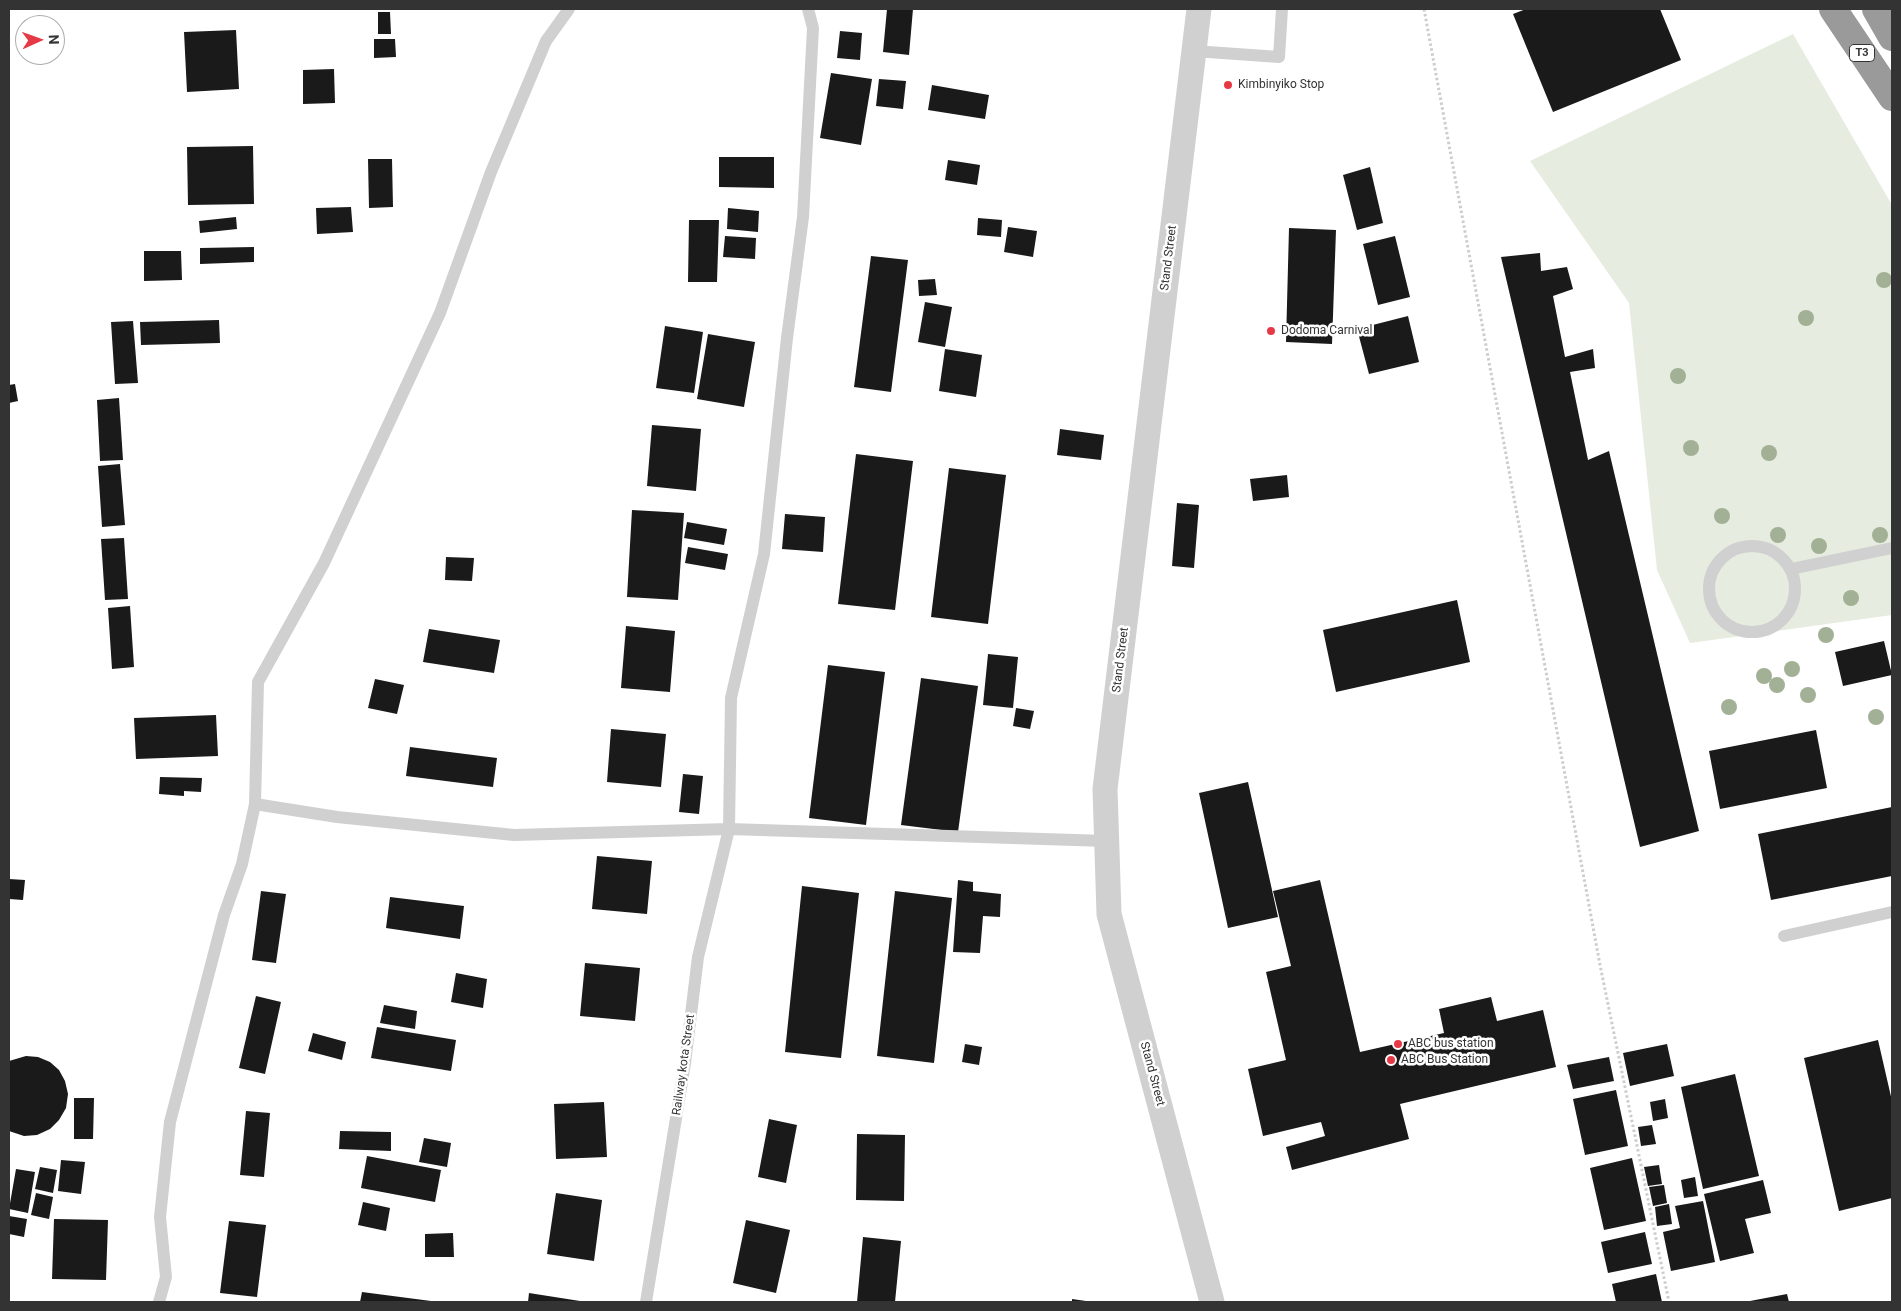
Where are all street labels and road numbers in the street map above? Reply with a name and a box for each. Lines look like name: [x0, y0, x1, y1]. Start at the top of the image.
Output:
road number: T3: [1850, 44, 1874, 62]
street label: Stand Street: [1158, 225, 1180, 291]
street label: Stand Street: [1110, 627, 1132, 693]
street label: Railway kota Street: [670, 1014, 698, 1116]
street label: Stand Street: [1137, 1040, 1167, 1108]

